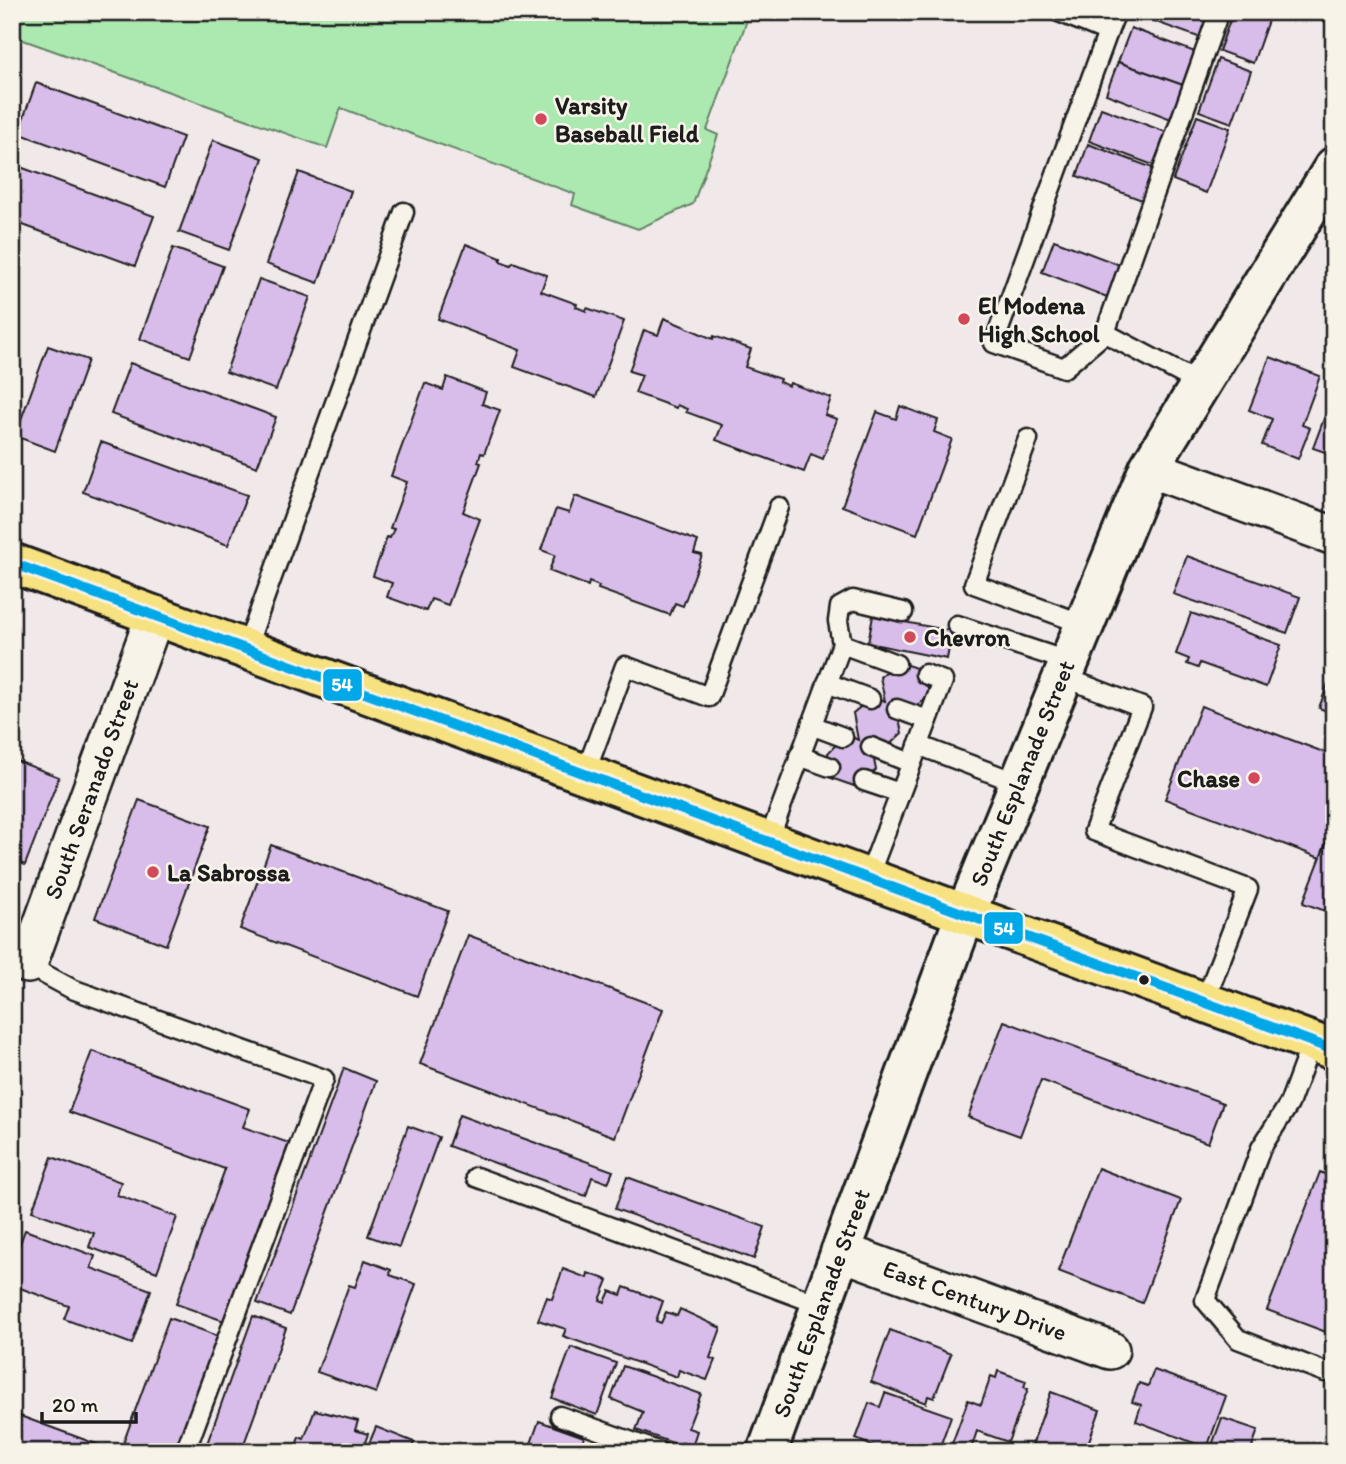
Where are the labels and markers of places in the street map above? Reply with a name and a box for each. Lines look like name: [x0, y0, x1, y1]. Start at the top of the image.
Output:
place label: Varsity Baseball Field: [555, 91, 700, 148]
marker: Varsity Baseball Field: [533, 111, 549, 127]
place label: El Modena High School: [978, 291, 1100, 349]
marker: El Modena High School: [956, 311, 972, 327]
place label: Chevron: [924, 623, 1011, 652]
marker: Chevron: [902, 629, 918, 645]
place label: Chase: [1177, 764, 1240, 793]
marker: Chase: [1246, 770, 1262, 786]
place label: La Sabrossa: [167, 858, 291, 887]
marker: La Sabrossa: [145, 864, 161, 880]
unlabelled marker: [1137, 973, 1151, 987]

